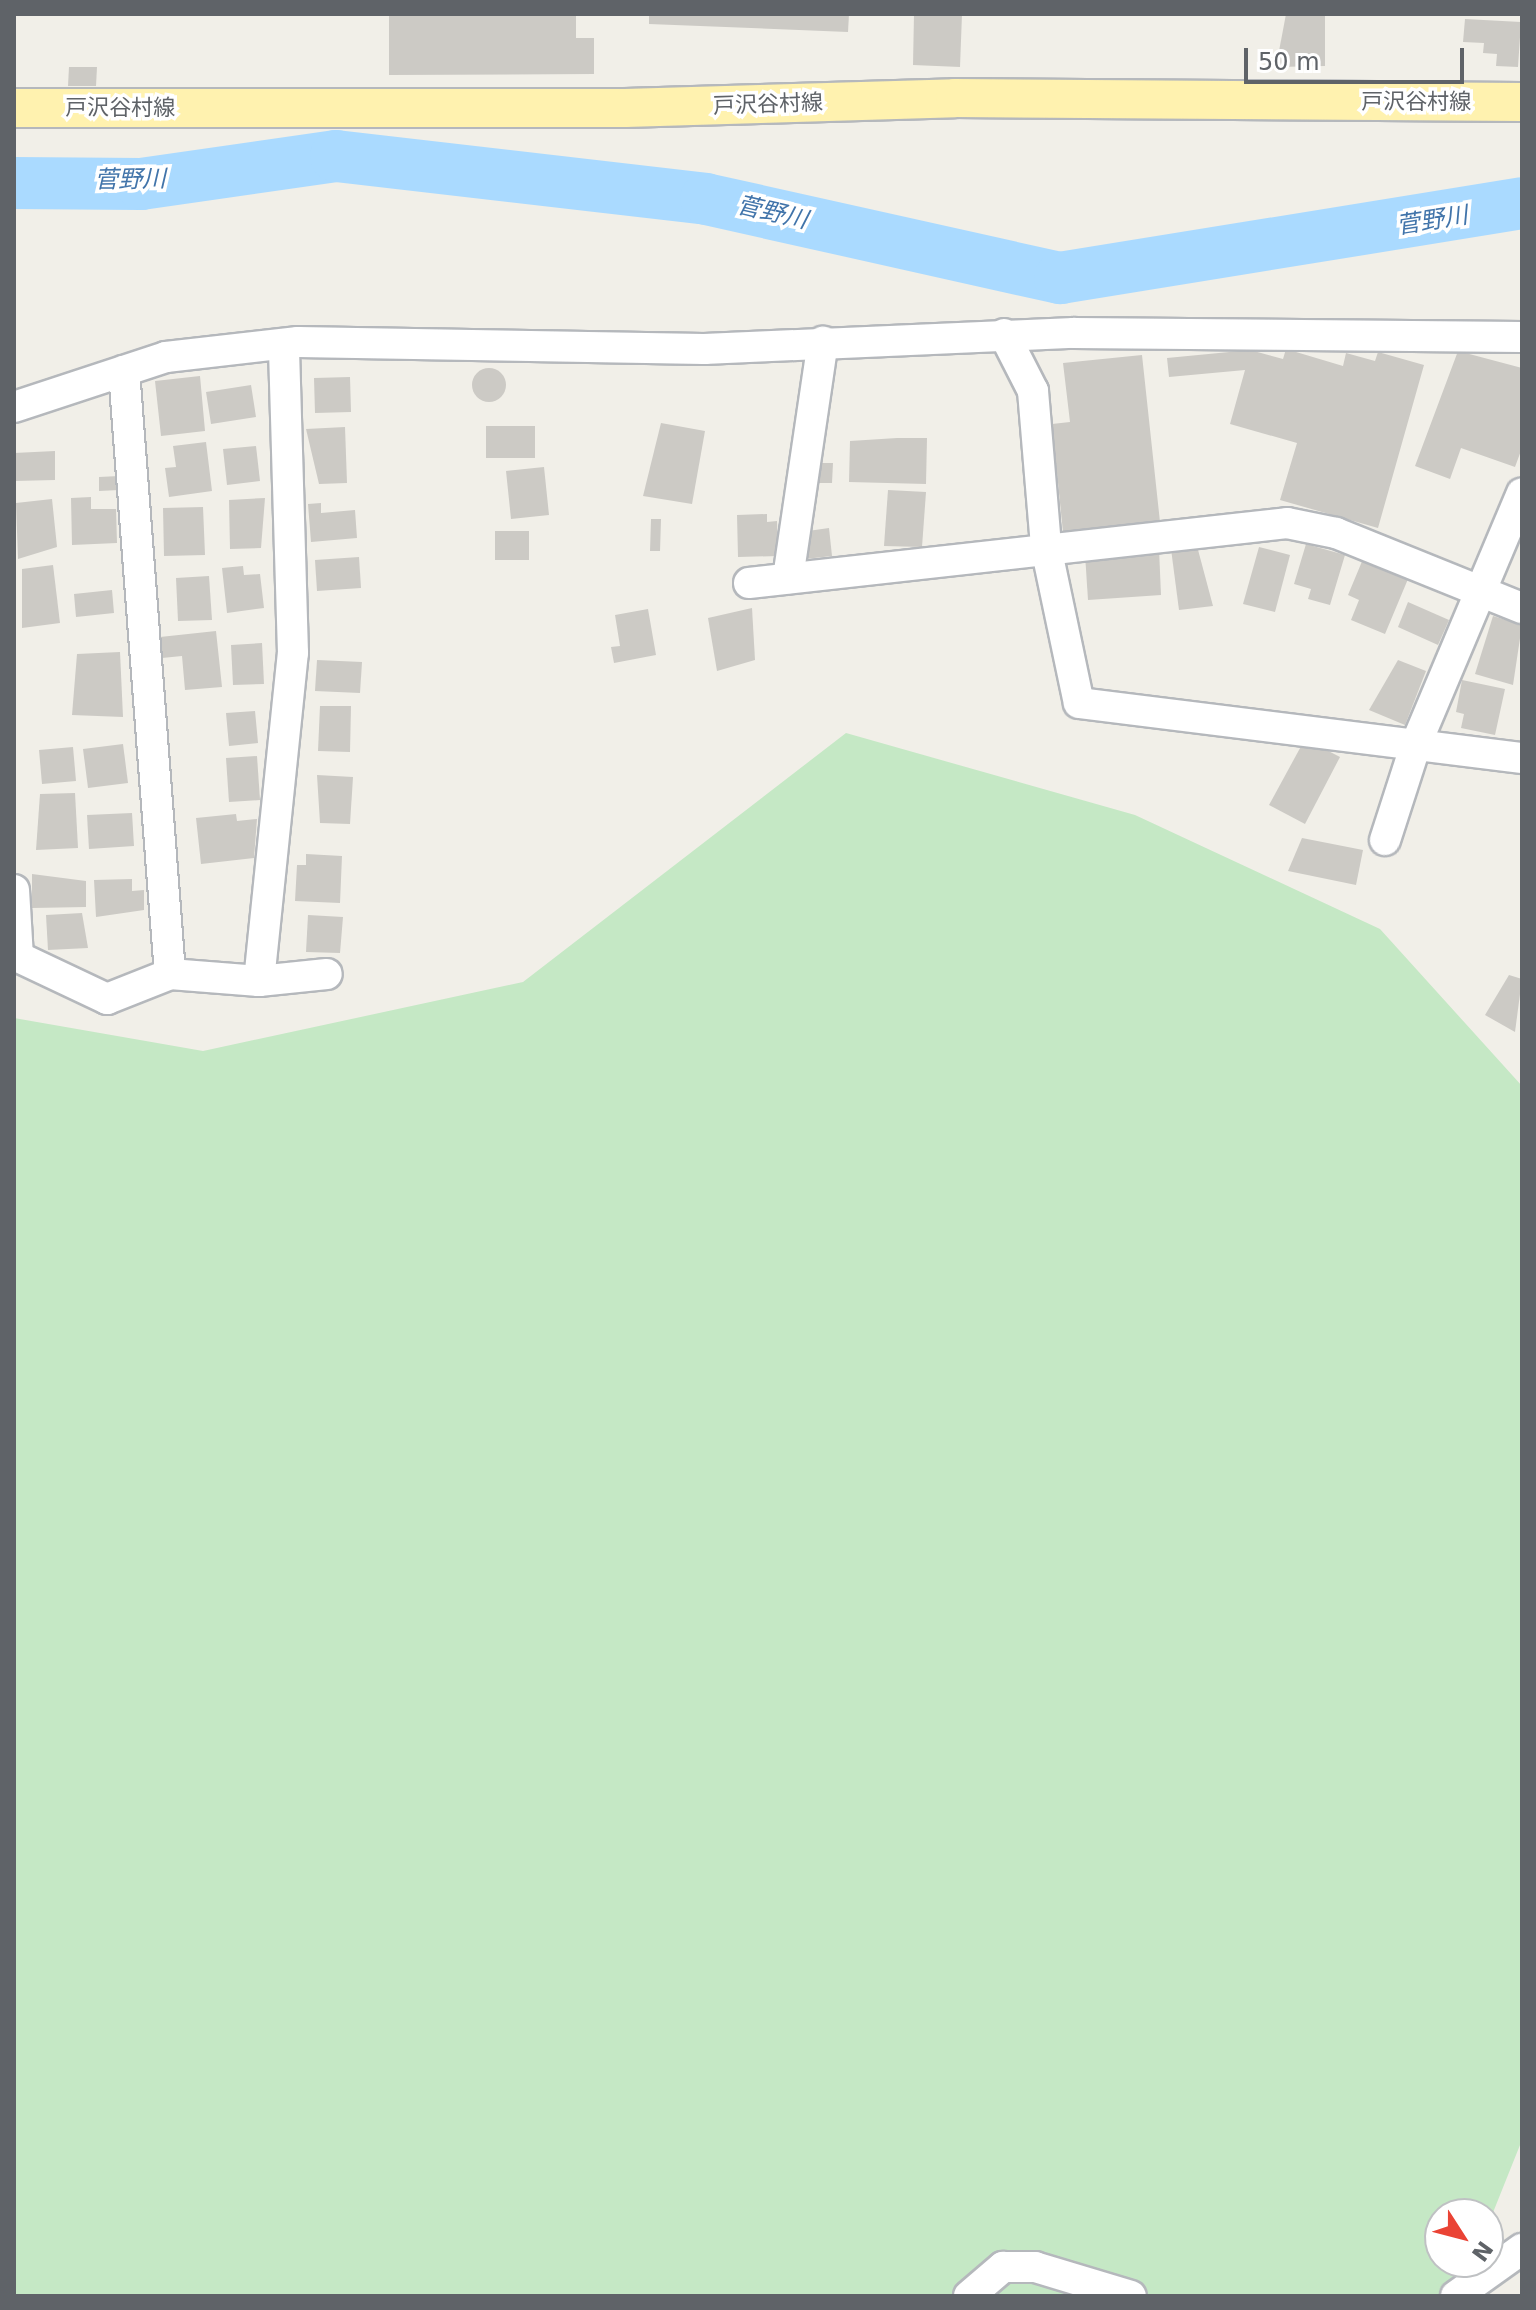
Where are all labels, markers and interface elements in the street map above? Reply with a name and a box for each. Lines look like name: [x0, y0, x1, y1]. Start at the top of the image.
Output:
scale bar: [1248, 32, 1468, 82]
text: 50 m: [1258, 48, 1320, 76]
street label: 戸沢谷村線: [713, 89, 823, 119]
street label: 戸沢谷村線: [1361, 89, 1471, 115]
street label: 戸沢谷村線: [65, 95, 175, 121]
water label: 菅野川: [94, 165, 166, 195]
water label: 菅野川: [734, 191, 810, 235]
water label: 菅野川: [1394, 201, 1470, 241]
north arrow: [1424, 2198, 1504, 2278]
text: N: [1467, 2236, 1498, 2266]

